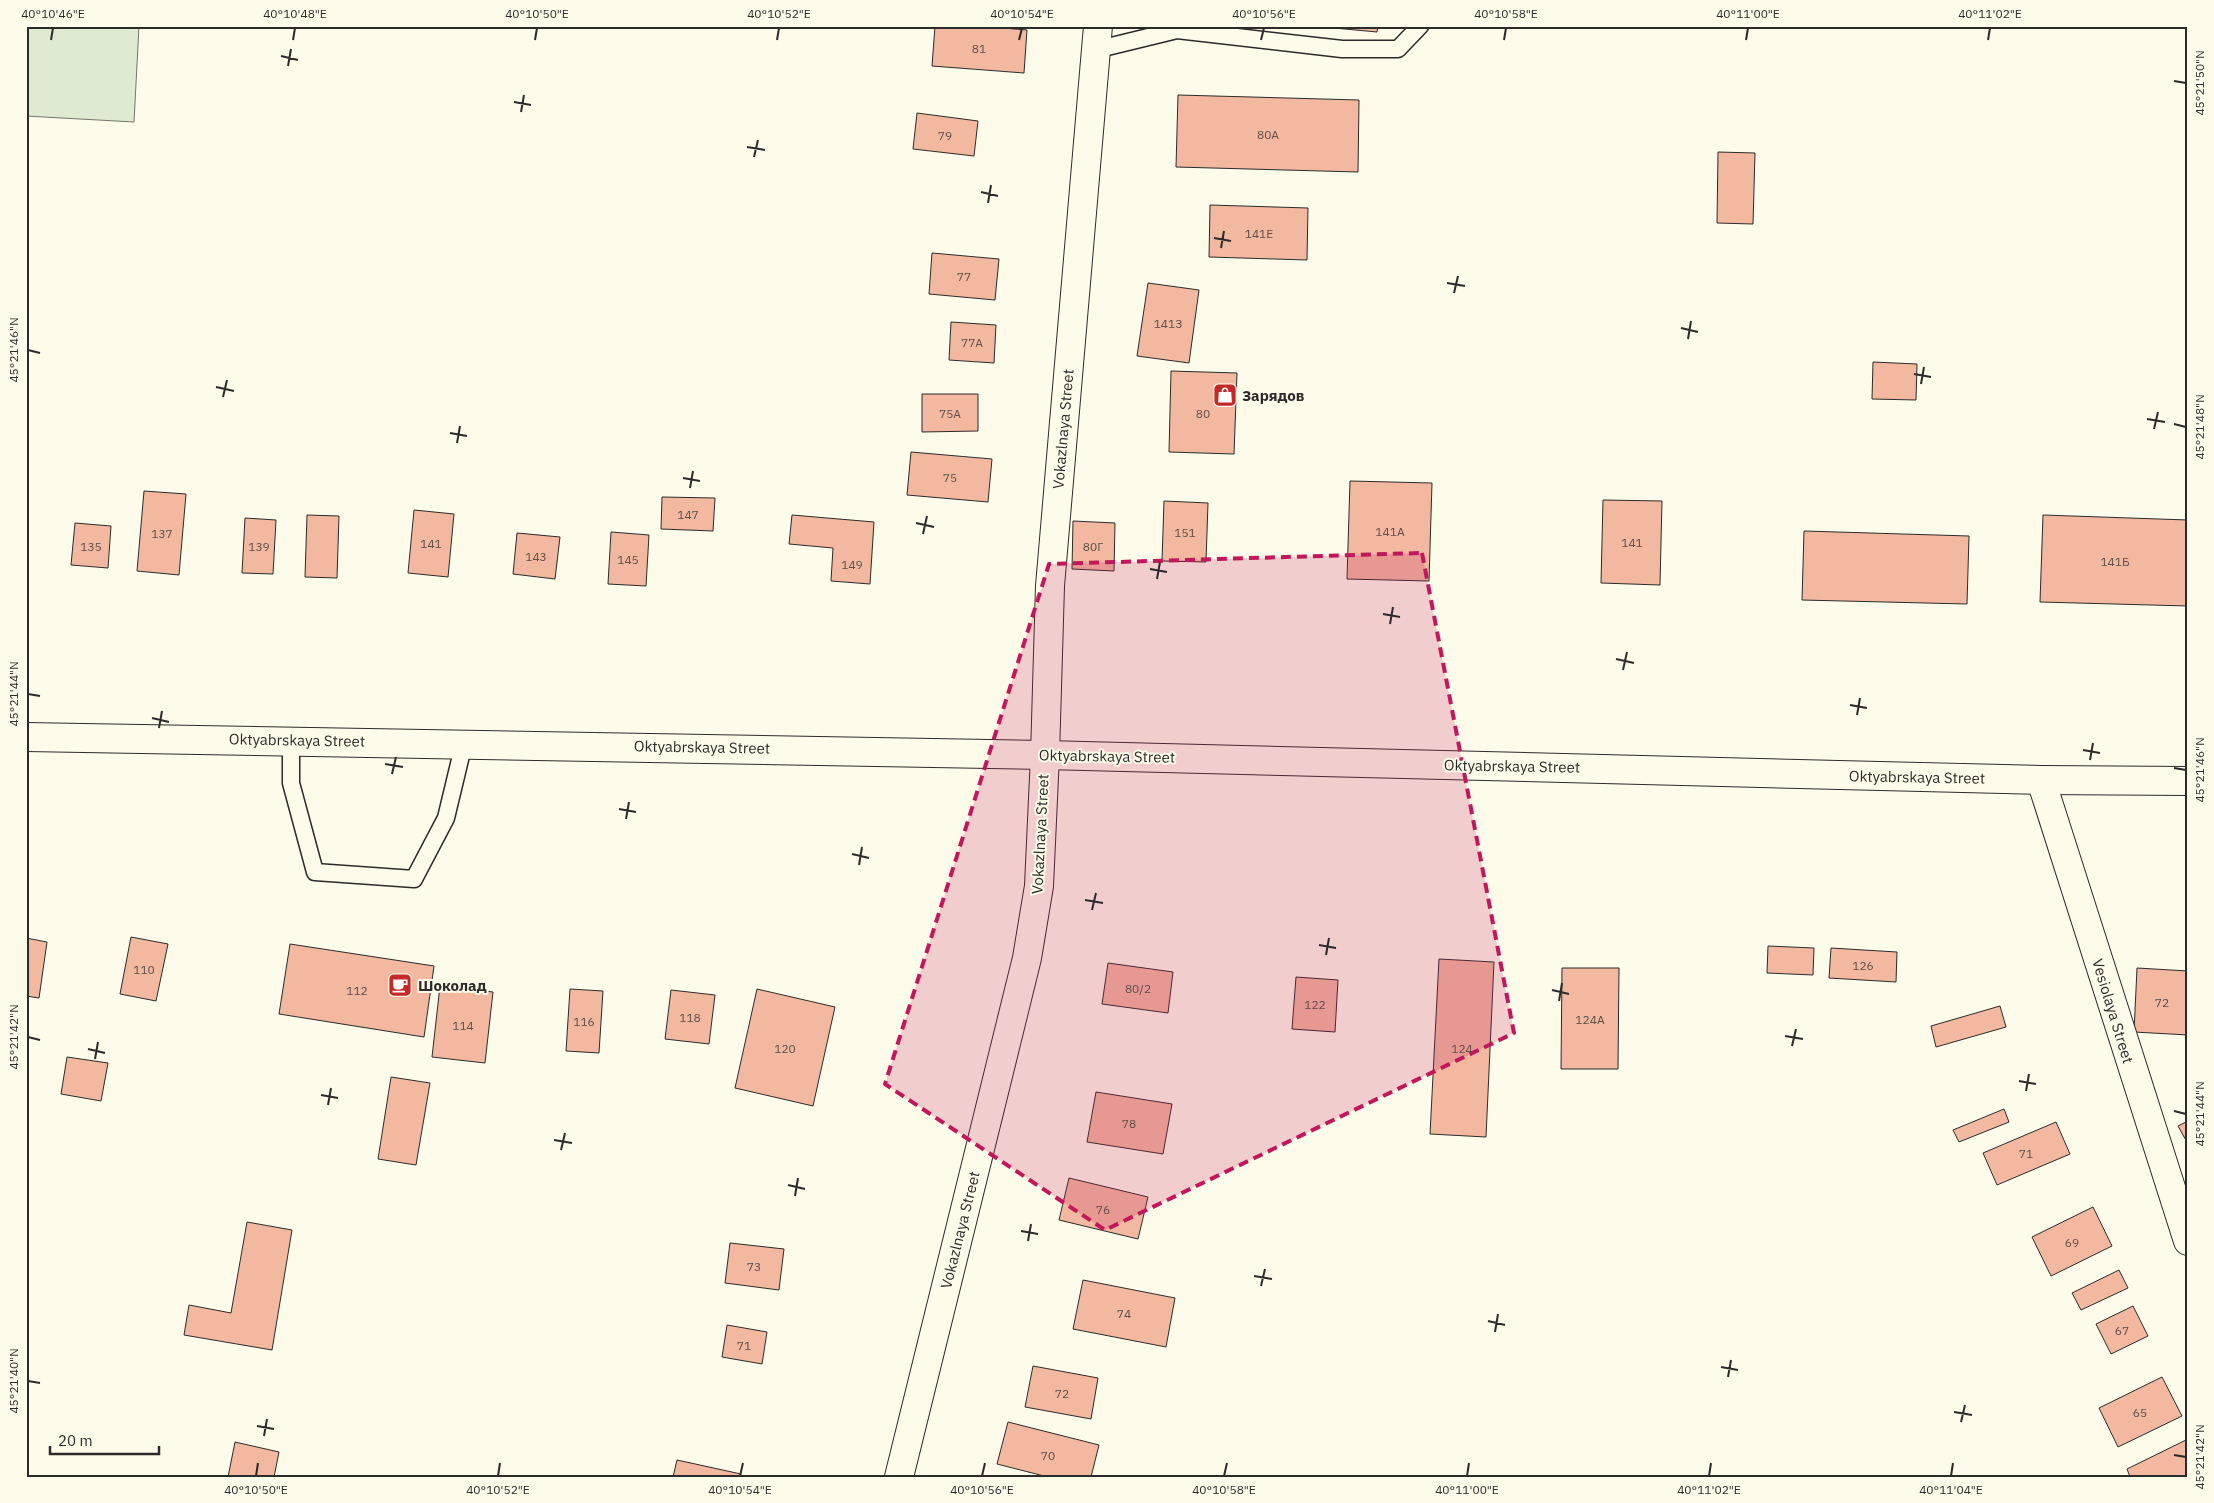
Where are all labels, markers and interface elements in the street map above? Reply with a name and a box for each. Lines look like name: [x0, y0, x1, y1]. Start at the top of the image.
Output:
text: 40°10'46"E: [21, 6, 85, 21]
text: 40°10'48"E: [263, 6, 327, 21]
text: 40°10'50"E: [505, 6, 569, 21]
text: 40°10'52"E: [747, 6, 811, 21]
text: 40°10'54"E: [990, 6, 1054, 21]
text: 40°10'56"E: [1232, 6, 1296, 21]
text: 40°10'58"E: [1474, 6, 1538, 21]
text: 40°11'00"E: [1716, 6, 1780, 21]
text: 40°11'02"E: [1958, 6, 2022, 21]
house number: 81: [972, 41, 986, 56]
text: 45°21'50"N: [2192, 50, 2207, 116]
house number: 80А: [1257, 127, 1279, 142]
house number: 79: [938, 128, 952, 143]
house number: 141Е: [1245, 226, 1273, 241]
house number: 77: [957, 269, 971, 284]
house number: 141З: [1154, 316, 1182, 331]
text: 45°21'46"N: [6, 317, 21, 383]
house number: 77А: [961, 335, 983, 350]
street label: Vokazlnaya Street: [1048, 368, 1078, 490]
shop icon: Зарядов: [1212, 382, 1238, 408]
place label: Зарядов: [1242, 386, 1305, 405]
text: 45°21'48"N: [2192, 394, 2207, 460]
house number: 75А: [939, 406, 961, 421]
house number: 80: [1196, 406, 1210, 421]
house number: 75: [943, 470, 957, 485]
house number: 147: [677, 507, 699, 522]
house number: 141А: [1375, 524, 1405, 539]
house number: 151: [1174, 525, 1196, 540]
house number: 137: [151, 526, 173, 541]
house number: 141: [1621, 535, 1643, 550]
house number: 141: [420, 536, 442, 551]
house number: 135: [80, 539, 102, 554]
house number: 139: [248, 539, 270, 554]
house number: 80Г: [1083, 539, 1103, 554]
house number: 143: [525, 549, 547, 564]
house number: 145: [617, 552, 639, 567]
house number: 141Б: [2100, 554, 2130, 569]
house number: 149: [841, 557, 863, 572]
text: 45°21'44"N: [6, 661, 21, 727]
street label: Oktyabrskaya Street: [229, 729, 365, 751]
street label: Oktyabrskaya Street: [634, 736, 770, 758]
text: 45°21'46"N: [2192, 737, 2207, 803]
street label: Oktyabrskaya Street: [1039, 745, 1175, 767]
street label: Oktyabrskaya Street: [1444, 755, 1580, 777]
street label: Oktyabrskaya Street: [1849, 766, 1985, 788]
street label: Vokazlnaya Street: [1027, 773, 1053, 895]
street label: Vesiolaya Street: [2088, 956, 2138, 1066]
house number: 126: [1852, 958, 1874, 973]
house number: 110: [133, 962, 155, 977]
cafe icon: Шоколад: [387, 972, 413, 998]
place label: Шоколад: [418, 976, 487, 995]
house number: 80/2: [1125, 981, 1151, 996]
house number: 112: [346, 983, 368, 998]
house number: 72: [2155, 995, 2169, 1010]
house number: 122: [1304, 997, 1326, 1012]
text: 45°21'42"N: [6, 1004, 21, 1070]
house number: 118: [679, 1010, 701, 1025]
house number: 124А: [1575, 1012, 1605, 1027]
house number: 116: [573, 1014, 595, 1029]
house number: 114: [452, 1018, 474, 1033]
house number: 120: [774, 1041, 796, 1056]
house number: 124: [1451, 1041, 1473, 1056]
text: 45°21'44"N: [2192, 1081, 2207, 1147]
house number: 78: [1122, 1116, 1136, 1131]
house number: 71: [2019, 1146, 2033, 1161]
street label: Vokazlnaya Street: [936, 1169, 984, 1291]
house number: 76: [1096, 1202, 1110, 1217]
house number: 69: [2065, 1235, 2079, 1250]
house number: 73: [747, 1259, 761, 1274]
house number: 74: [1117, 1306, 1131, 1321]
house number: 67: [2115, 1323, 2129, 1338]
house number: 71: [737, 1338, 751, 1353]
text: 45°21'40"N: [6, 1348, 21, 1414]
house number: 72: [1055, 1386, 1069, 1401]
house number: 65: [2133, 1405, 2147, 1420]
scale bar: [50, 1423, 159, 1455]
text: 45°21'42"N: [2192, 1424, 2207, 1490]
text: 20 m: [58, 1431, 93, 1450]
house number: 70: [1041, 1448, 1055, 1463]
text: 40°10'50"E: [224, 1482, 288, 1497]
text: 40°10'52"E: [466, 1482, 530, 1497]
text: 40°10'54"E: [708, 1482, 772, 1497]
text: 40°10'56"E: [950, 1482, 1014, 1497]
text: 40°10'58"E: [1192, 1482, 1256, 1497]
text: 40°11'00"E: [1435, 1482, 1499, 1497]
text: 40°11'02"E: [1677, 1482, 1741, 1497]
text: 40°11'04"E: [1919, 1482, 1983, 1497]

